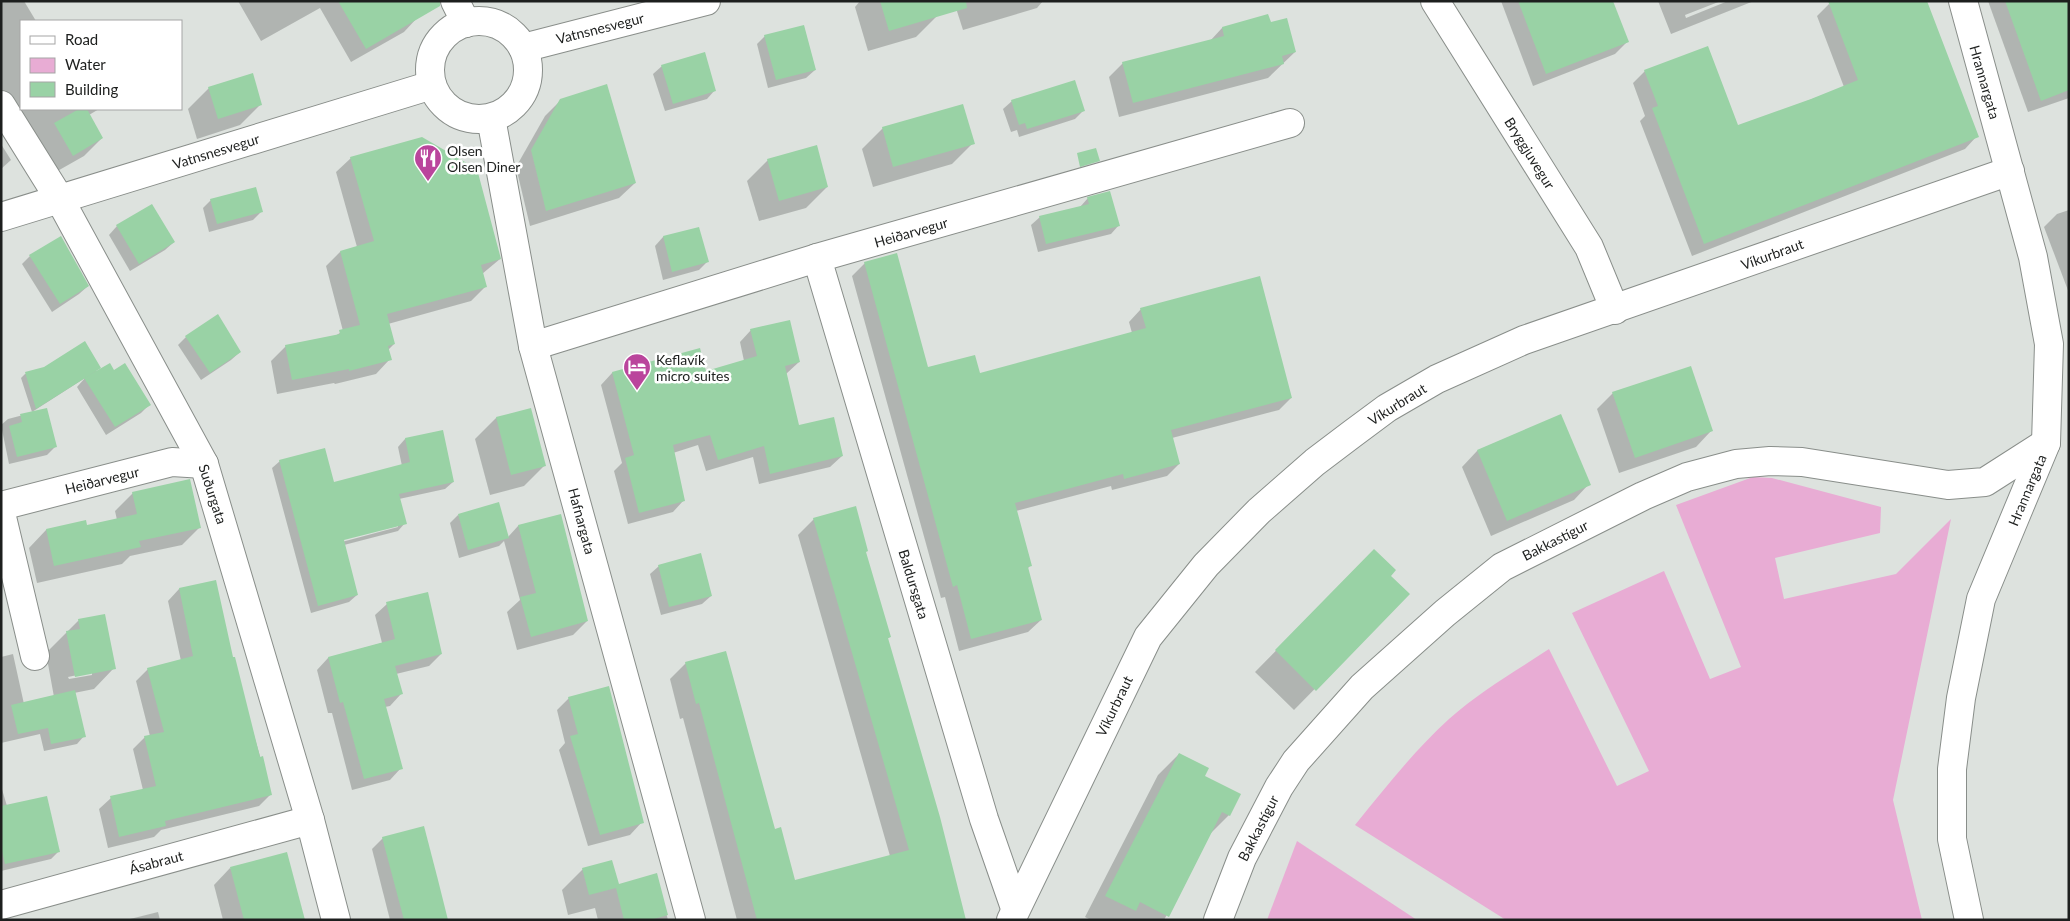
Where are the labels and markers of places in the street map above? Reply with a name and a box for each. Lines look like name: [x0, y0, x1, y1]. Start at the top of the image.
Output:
place label: Olsen Olsen Diner: [447, 142, 520, 175]
restaurant icon: Olsen Olsen Diner: [413, 143, 443, 182]
place label: Keflavík micro suites: [656, 351, 730, 384]
hotel icon: Keflavík micro suites: [622, 352, 652, 391]

